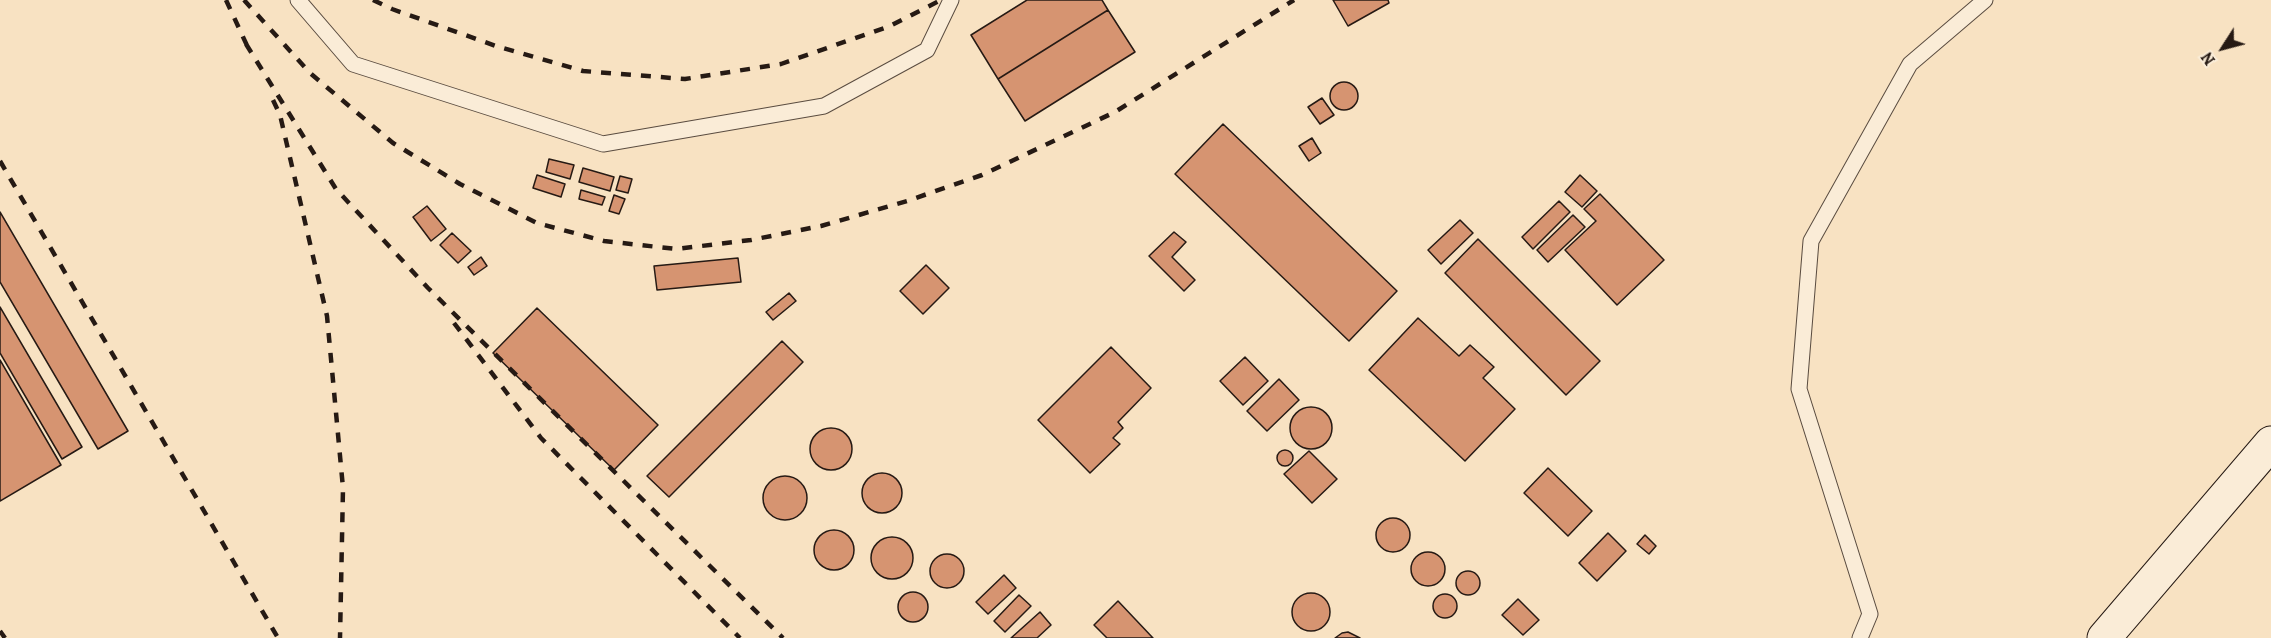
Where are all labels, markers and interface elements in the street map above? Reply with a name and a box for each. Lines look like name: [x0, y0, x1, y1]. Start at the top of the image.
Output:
north arrow: [2193, 18, 2253, 78]
text: N: [2196, 47, 2221, 70]

